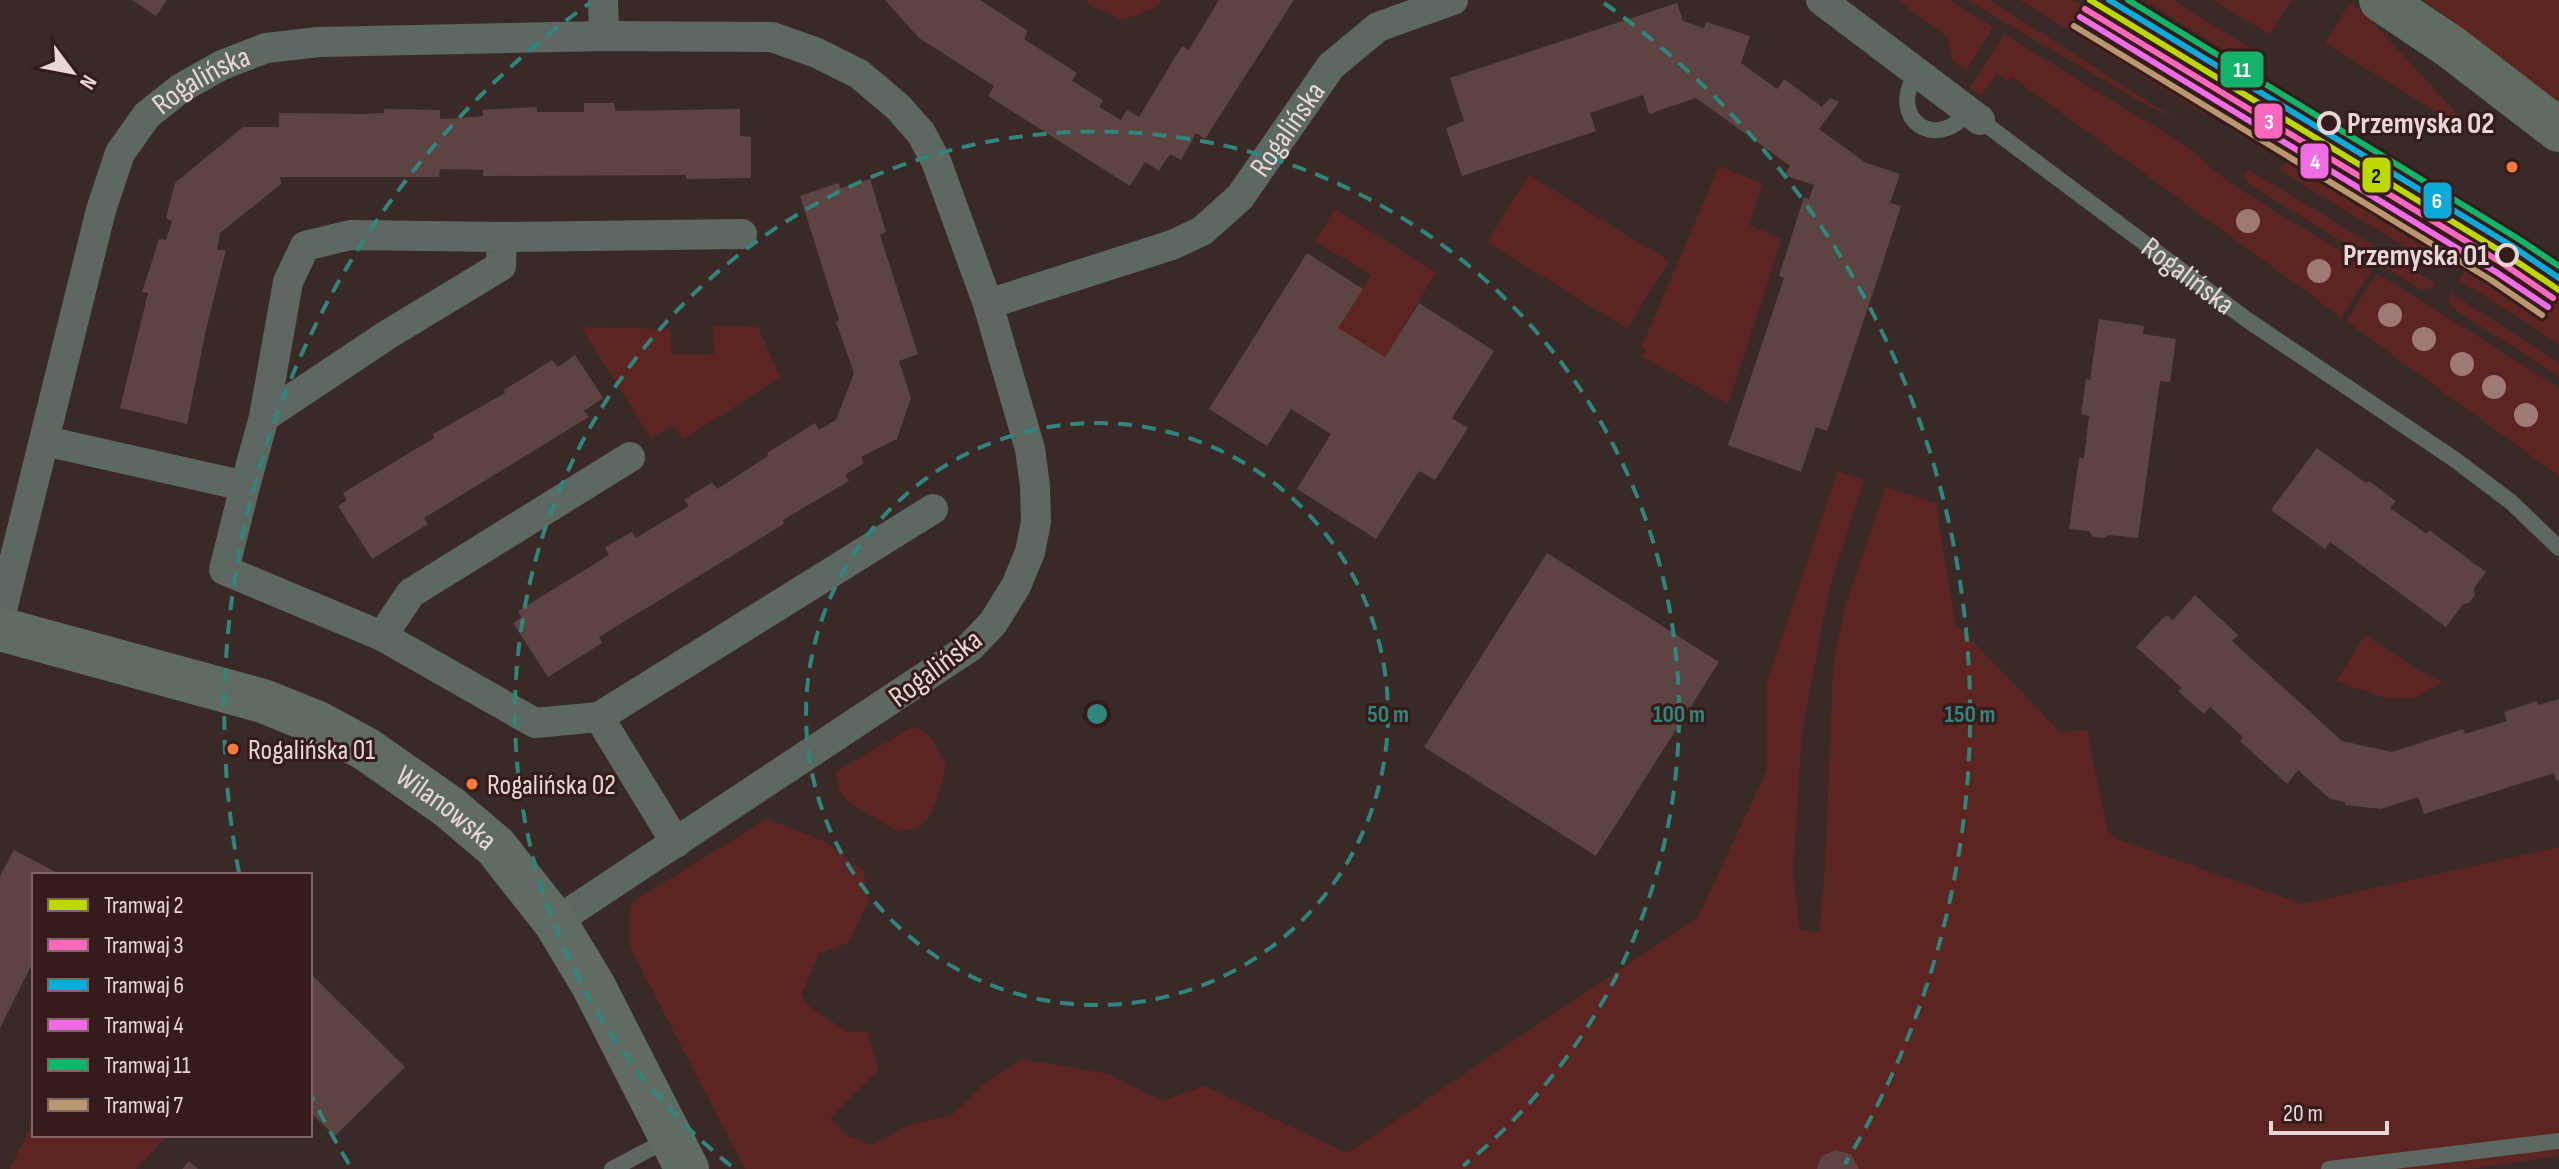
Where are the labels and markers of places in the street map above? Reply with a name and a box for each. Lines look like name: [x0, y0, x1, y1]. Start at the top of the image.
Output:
place label: Przemyska 02: [2347, 106, 2495, 142]
marker: Przemyska 02: [2318, 112, 2340, 134]
unlabelled marker: [2504, 159, 2520, 175]
place label: Przemyska 01: [2343, 238, 2489, 274]
marker: Przemyska 01: [2496, 244, 2518, 266]
centre of rings: [1083, 700, 1111, 728]
place label: Rogalińska 01: [248, 734, 375, 767]
marker: Rogalińska 01: [225, 741, 241, 757]
place label: Rogalińska 02: [487, 769, 616, 802]
marker: Rogalińska 02: [464, 776, 480, 792]

